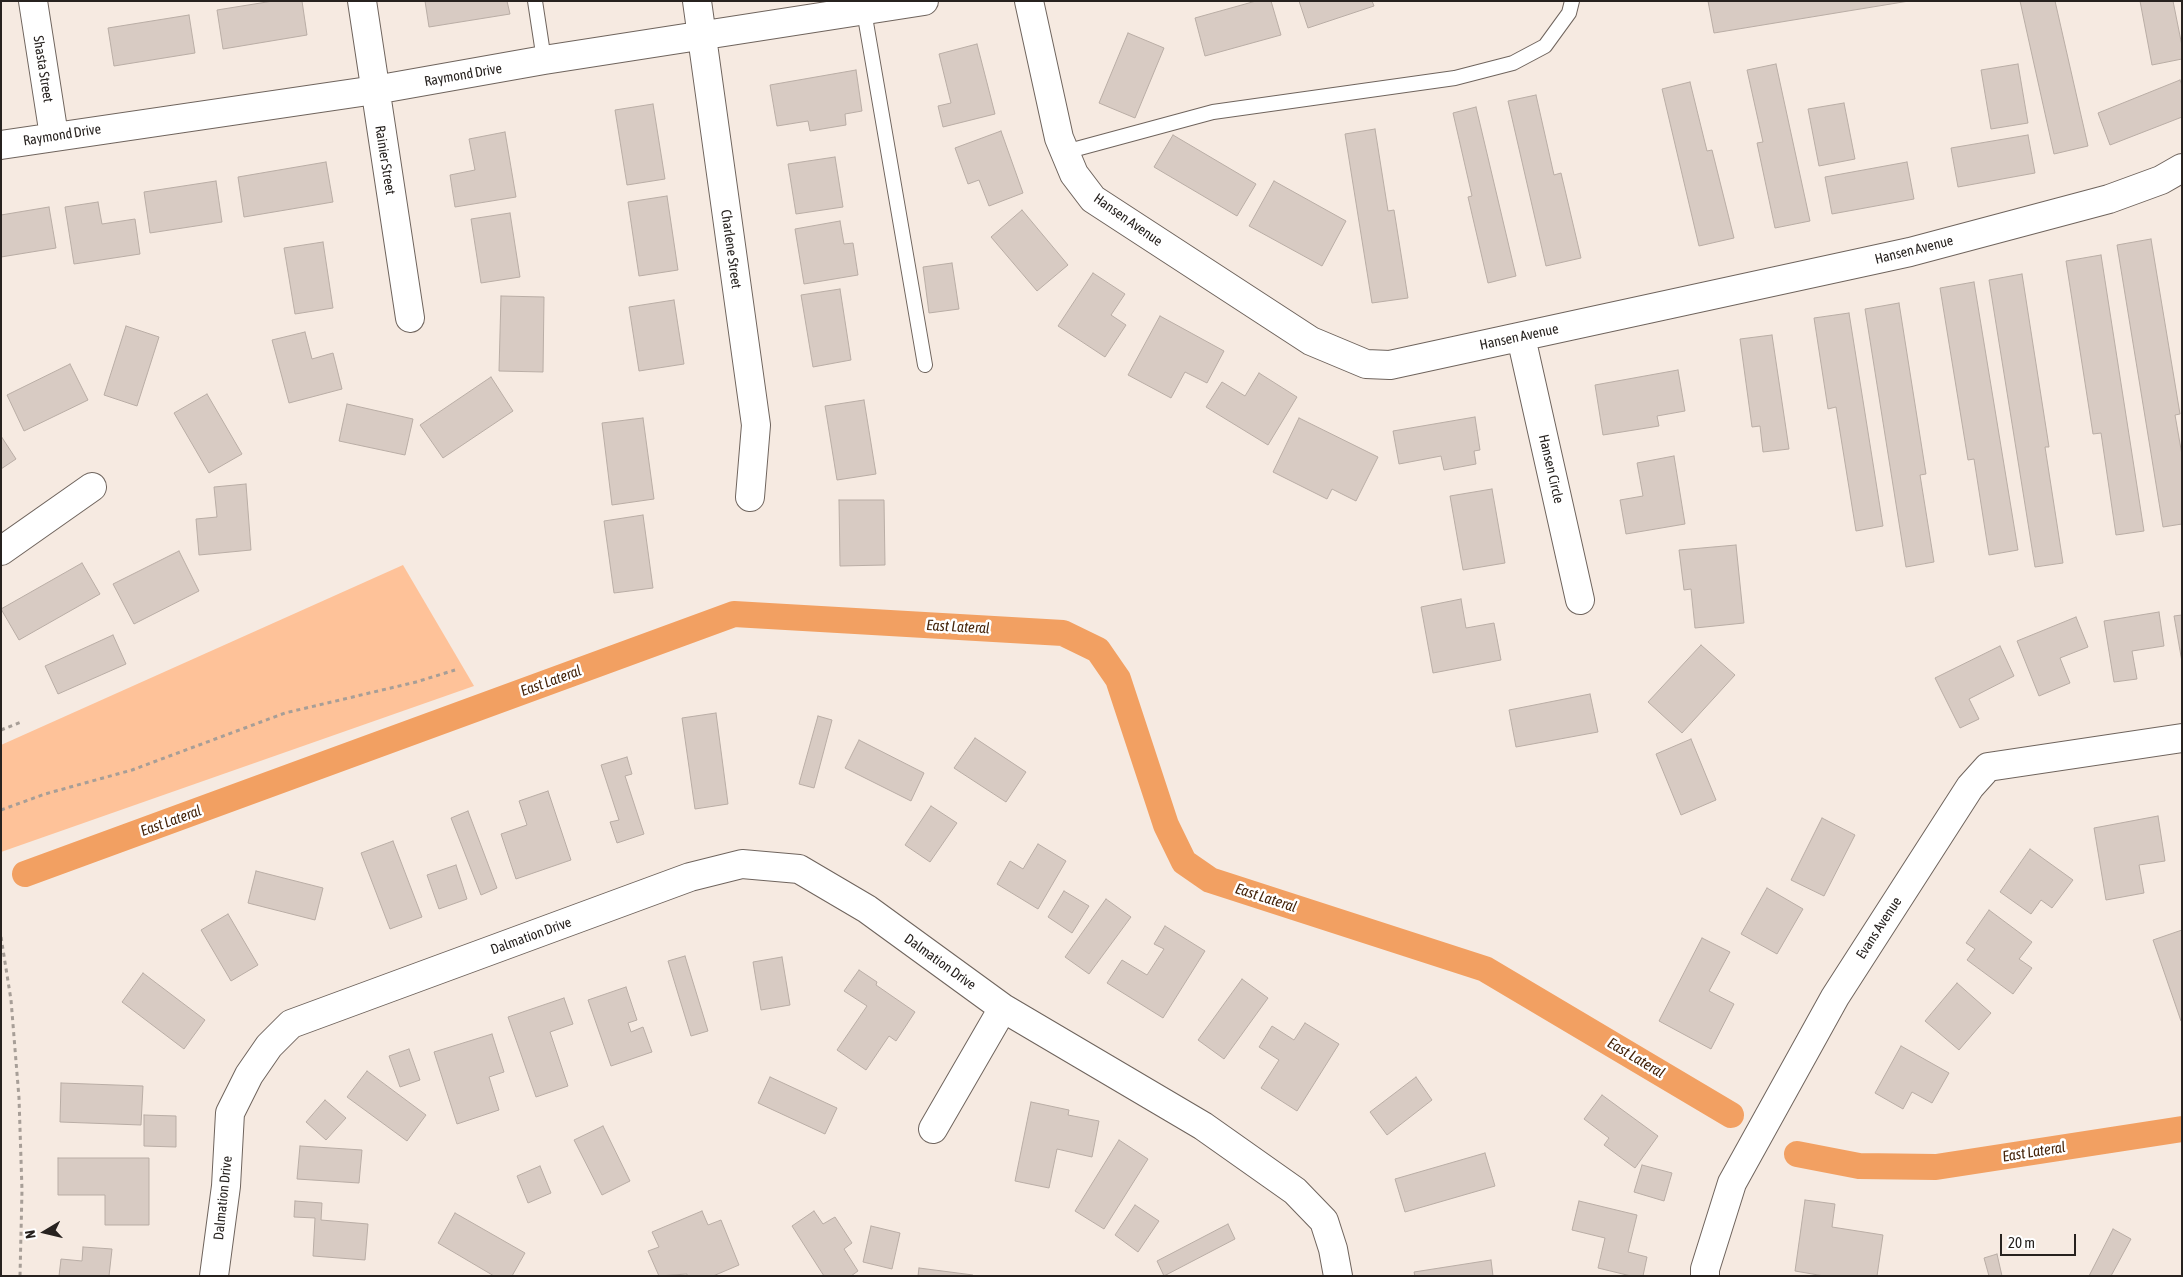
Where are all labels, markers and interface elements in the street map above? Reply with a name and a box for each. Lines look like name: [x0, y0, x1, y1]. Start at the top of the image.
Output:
street label: Shasta Street: [29, 34, 57, 104]
street label: Raymond Drive: [423, 60, 503, 90]
street label: Raymond Drive: [22, 121, 102, 149]
street label: Rainier Street: [371, 124, 399, 196]
street label: Hansen Avenue: [1090, 190, 1166, 250]
street label: Charlene Street: [717, 208, 745, 290]
street label: Hansen Avenue: [1873, 232, 1955, 268]
street label: Hansen Avenue: [1478, 320, 1560, 354]
street label: Hansen Circle: [1535, 433, 1567, 505]
water label: East Lateral: [926, 616, 990, 638]
water label: East Lateral: [518, 662, 584, 700]
water label: East Lateral: [138, 802, 204, 840]
water label: East Lateral: [1233, 880, 1299, 916]
street label: Evans Avenue: [1853, 894, 1905, 962]
street label: Dalmation Drive: [488, 914, 574, 958]
street label: Dalmation Drive: [901, 930, 979, 994]
water label: East Lateral: [1604, 1034, 1668, 1082]
water label: East Lateral: [2001, 1138, 2067, 1166]
street label: Dalmation Drive: [210, 1155, 236, 1241]
north arrow: [20, 1207, 70, 1257]
scale bar: [2003, 1224, 2079, 1256]
text: N: [22, 1229, 39, 1240]
text: 20 m: [2008, 1234, 2035, 1251]

